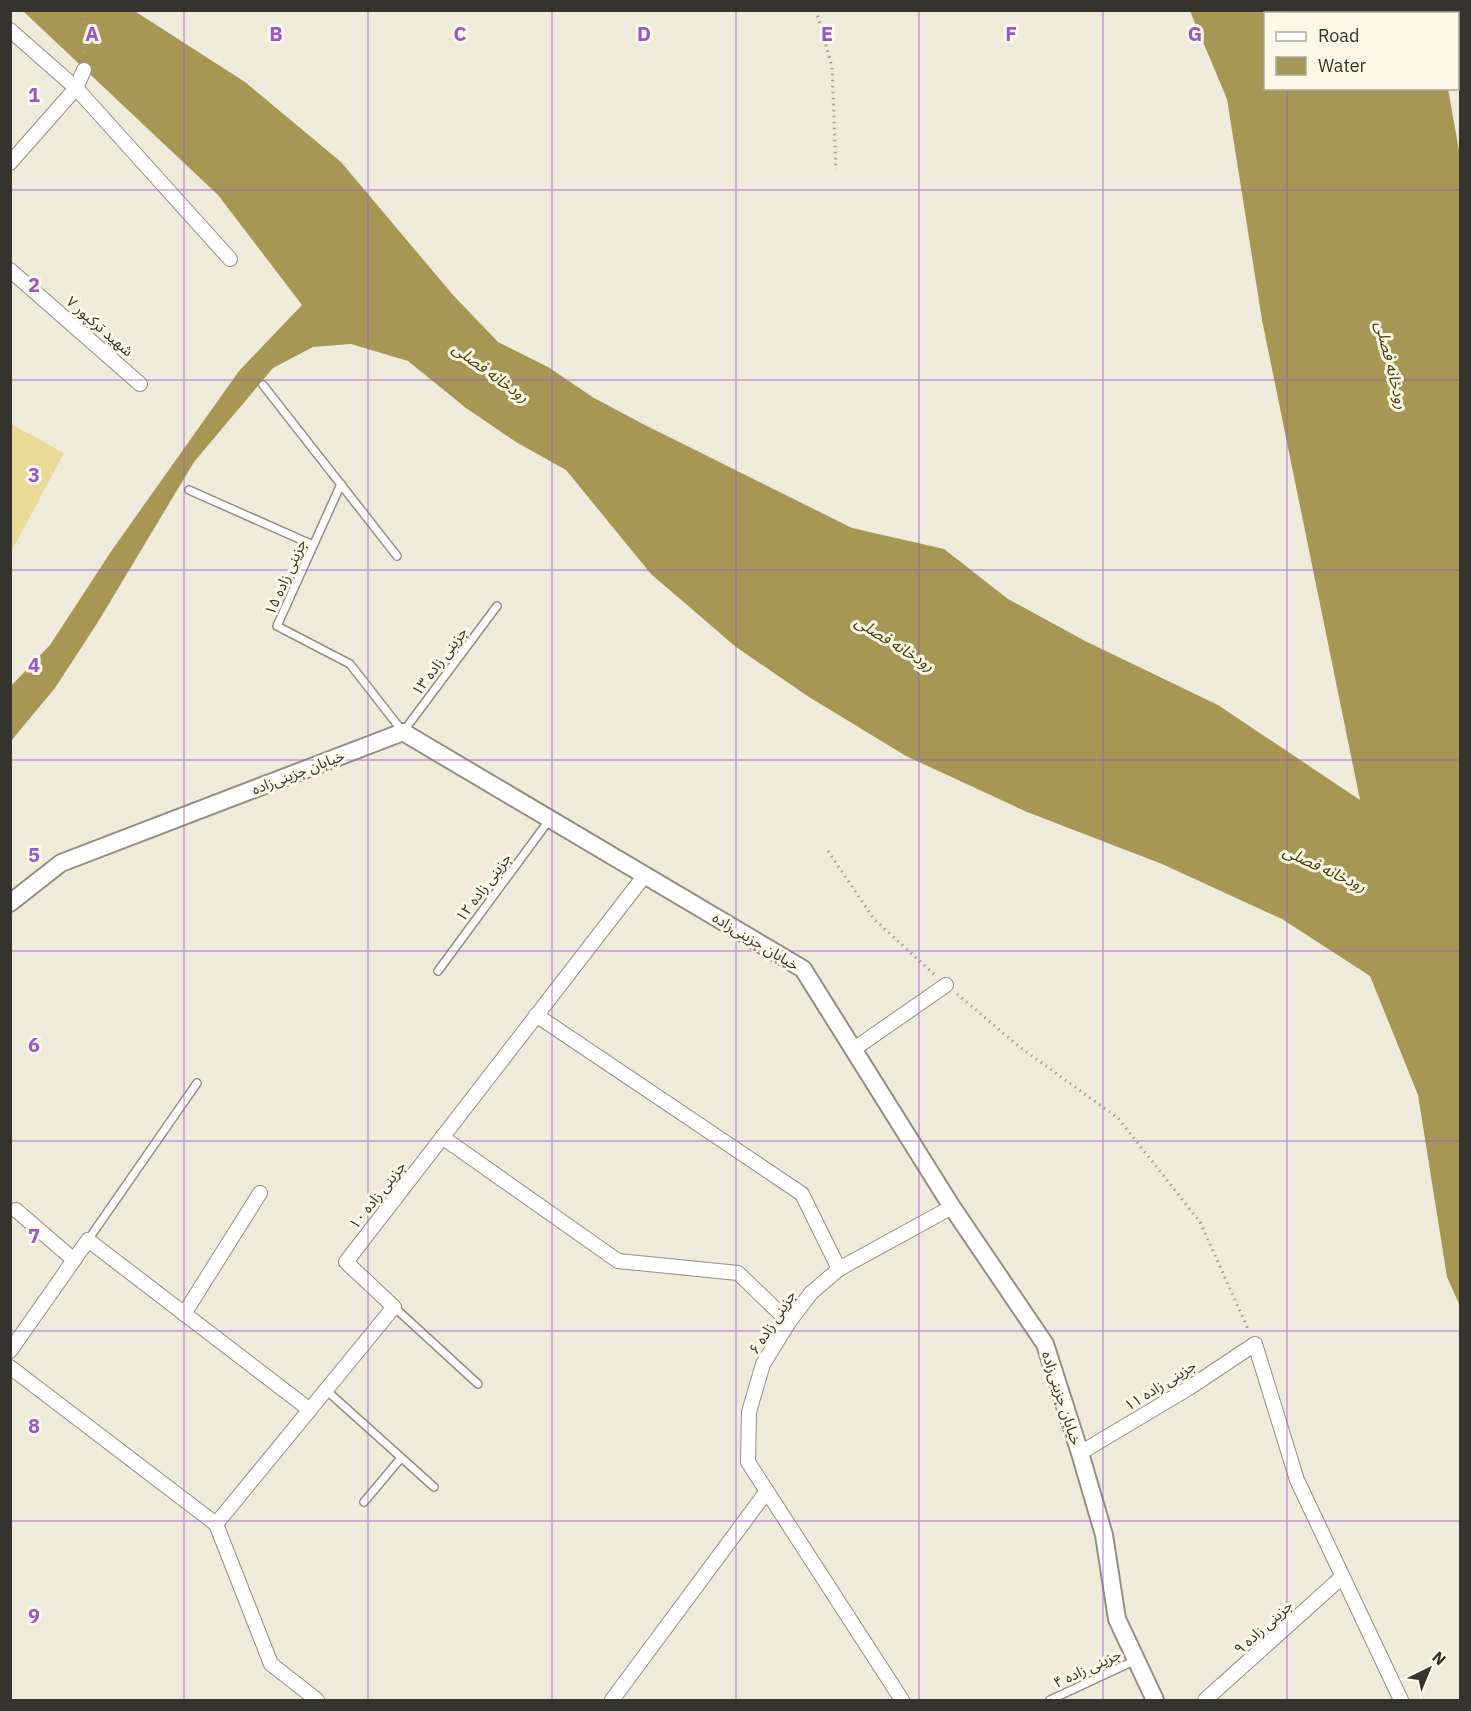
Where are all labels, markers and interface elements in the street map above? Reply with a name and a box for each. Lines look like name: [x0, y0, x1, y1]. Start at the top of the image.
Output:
legend: [1264, 12, 1459, 90]
text: A: [85, 20, 99, 47]
text: B: [269, 20, 283, 47]
text: C: [453, 20, 467, 47]
text: D: [637, 20, 651, 47]
text: E: [821, 20, 833, 47]
text: F: [1005, 20, 1017, 47]
text: G: [1188, 20, 1202, 47]
text: Road: [1318, 24, 1359, 47]
text: Water: [1318, 54, 1367, 77]
text: 1: [28, 81, 40, 108]
text: 2: [28, 271, 40, 298]
street label: شهید ترکپور ۷: [62, 292, 138, 361]
water label: رودخانه فصلی: [1371, 319, 1413, 411]
water label: رودخانه فصلی: [449, 338, 533, 406]
text: 3: [28, 461, 40, 488]
street label: جزینی زاده ۱۵: [260, 536, 310, 618]
water label: رودخانه فصلی: [852, 611, 938, 675]
street label: جزینی زاده ۱۳: [407, 623, 471, 699]
text: 4: [28, 651, 40, 678]
street label: خیابان جزینی‌زاده: [249, 746, 347, 798]
water label: رودخانه فصلی: [1280, 840, 1370, 896]
text: 5: [28, 841, 40, 868]
street label: جزینی زاده ۱۲: [451, 849, 515, 925]
street label: خیابان جزینی‌زاده: [709, 908, 803, 974]
text: 6: [28, 1031, 40, 1058]
street label: جزینی زاده ۱۰: [345, 1157, 410, 1233]
text: 7: [28, 1222, 40, 1249]
street label: جزینی زاده ۶: [744, 1286, 800, 1358]
street label: خیابان جزینی‌زاده: [1038, 1348, 1086, 1448]
street label: جزینی زاده ۱۱: [1121, 1355, 1200, 1415]
text: 8: [28, 1412, 40, 1439]
street label: جزینی زاده ۹: [1230, 1596, 1296, 1658]
text: 9: [28, 1602, 40, 1629]
north arrow: [1399, 1639, 1459, 1699]
street label: جزینی زاده ۴: [1050, 1644, 1124, 1692]
text: N: [1428, 1647, 1450, 1669]

